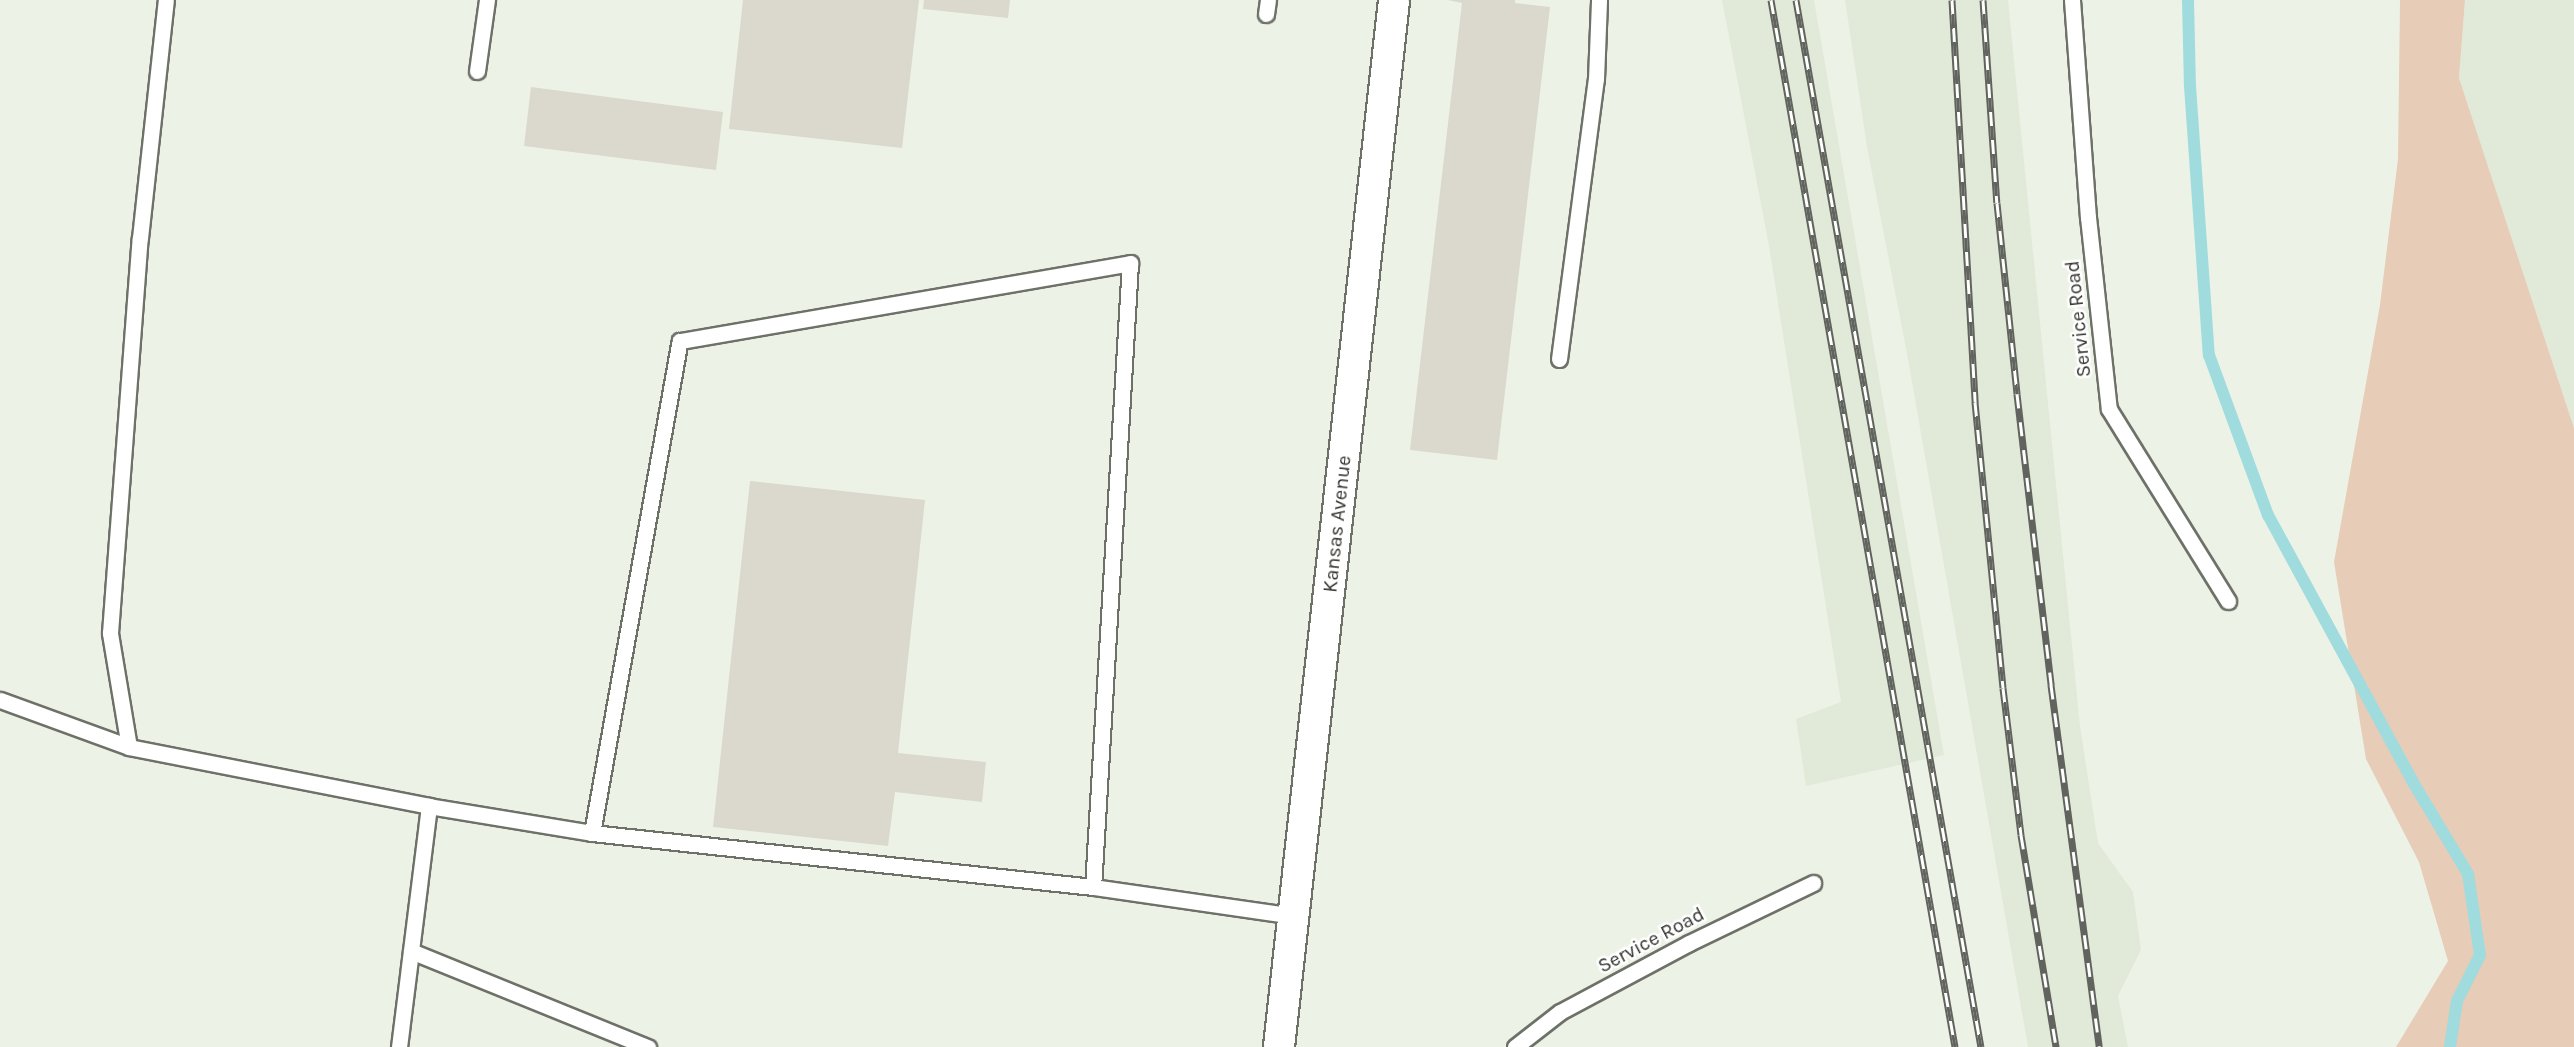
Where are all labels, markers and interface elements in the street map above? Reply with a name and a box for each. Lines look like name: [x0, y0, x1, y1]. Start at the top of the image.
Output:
street label: Service Road: [2060, 260, 2096, 378]
street label: Kansas Avenue: [1318, 454, 1356, 594]
street label: Service Road: [1594, 902, 1708, 978]

